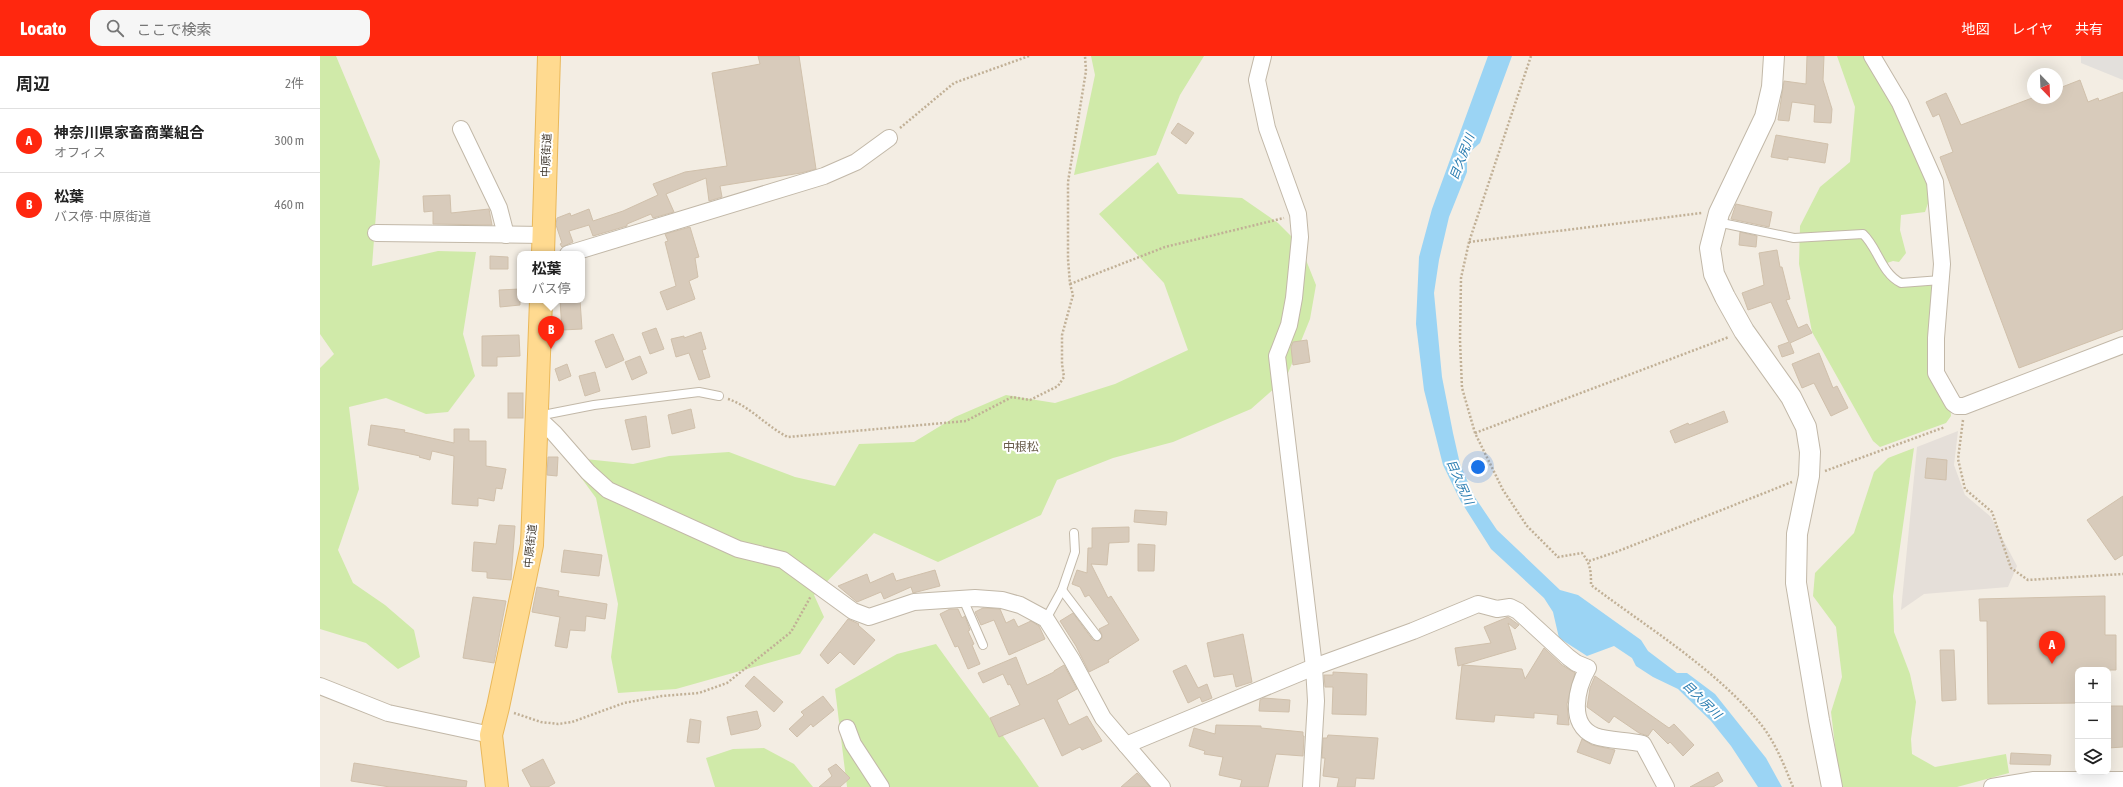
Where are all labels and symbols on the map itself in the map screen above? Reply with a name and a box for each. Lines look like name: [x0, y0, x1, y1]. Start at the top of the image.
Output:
north arrow: [2027, 68, 2063, 104]
water label: 目久尻川: [1447, 130, 1478, 182]
street label: 中原街道: [539, 133, 553, 177]
pin: B: [538, 316, 564, 349]
district label: 中根松: [1003, 440, 1039, 454]
water label: 目久尻川: [1444, 457, 1477, 509]
your location: [1468, 457, 1488, 477]
street label: 中原街道: [522, 523, 538, 569]
pin: A: [2039, 631, 2065, 664]
water label: 目久尻川: [1680, 678, 1726, 723]

